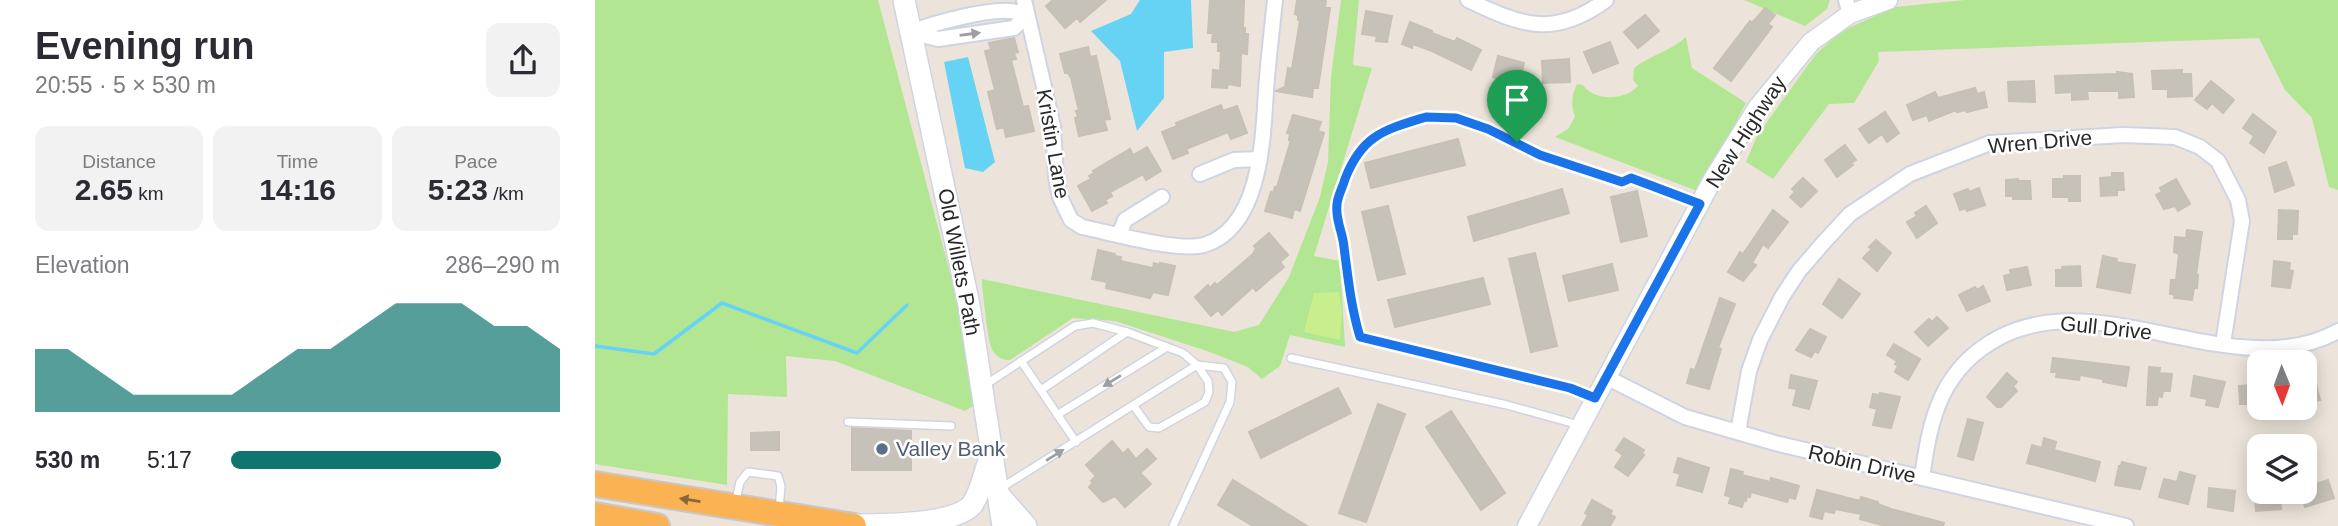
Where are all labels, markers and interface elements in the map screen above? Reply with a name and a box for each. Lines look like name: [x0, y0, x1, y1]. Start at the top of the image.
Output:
button: share: [486, 23, 560, 97]
text: Evening run: [35, 25, 255, 67]
one-way arrow: [960, 28, 982, 39]
pin: [1487, 70, 1547, 142]
street label: New Highway: [1701, 71, 1790, 192]
text: 20:55 · 5 × 530 m: [35, 72, 216, 98]
icon: arrive: [1498, 81, 1536, 119]
street label: Kristin Lane: [1033, 87, 1074, 201]
street label: Wren Drive: [1987, 125, 2093, 158]
text: Distance: [82, 151, 156, 172]
text: Time: [277, 151, 318, 172]
text: Pace: [454, 151, 497, 172]
text: 2.65: [75, 173, 133, 206]
text: 14:16: [259, 173, 336, 206]
text: 5:23: [428, 173, 488, 206]
text: km: [133, 183, 164, 204]
text: /km: [488, 183, 524, 204]
street label: Old Willets Path: [934, 186, 985, 337]
text: Elevation: [35, 252, 130, 278]
text: 286–290 m: [445, 252, 560, 278]
street label: Gull Drive: [2059, 311, 2153, 344]
north arrow: [2247, 350, 2317, 420]
map controls: [2247, 350, 2317, 504]
one-way arrow: [1103, 374, 1122, 387]
button: layers: [2247, 434, 2317, 504]
place label: Valley Bank: [896, 437, 1006, 460]
street label: Robin Drive: [1806, 440, 1918, 487]
marker: Valley Bank: [874, 441, 890, 457]
text: 530 m: [35, 447, 100, 473]
text: 5:17: [147, 447, 192, 473]
one-way arrow: [1045, 448, 1065, 461]
one-way arrow: [679, 494, 701, 505]

